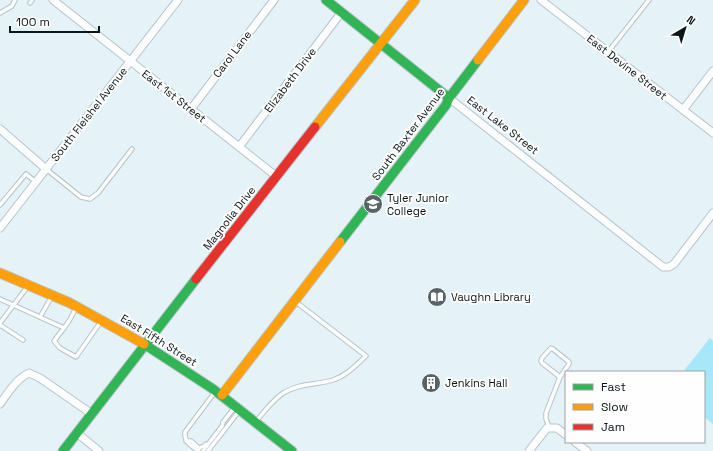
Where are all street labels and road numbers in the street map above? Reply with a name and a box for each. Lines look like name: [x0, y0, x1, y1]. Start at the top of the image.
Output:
street label: Carol Lane: [210, 28, 254, 80]
street label: East Devine Street: [584, 31, 670, 103]
street label: Elizabeth Drive: [261, 45, 319, 115]
street label: South Fleishel Avenue: [48, 64, 130, 164]
street label: East 1st Street: [139, 67, 209, 125]
street label: South Baxter Avenue: [369, 85, 447, 183]
street label: East Lake Street: [464, 93, 542, 157]
street label: Magnolia Drive: [200, 183, 258, 253]
street label: East Fifth Street: [118, 311, 200, 369]

